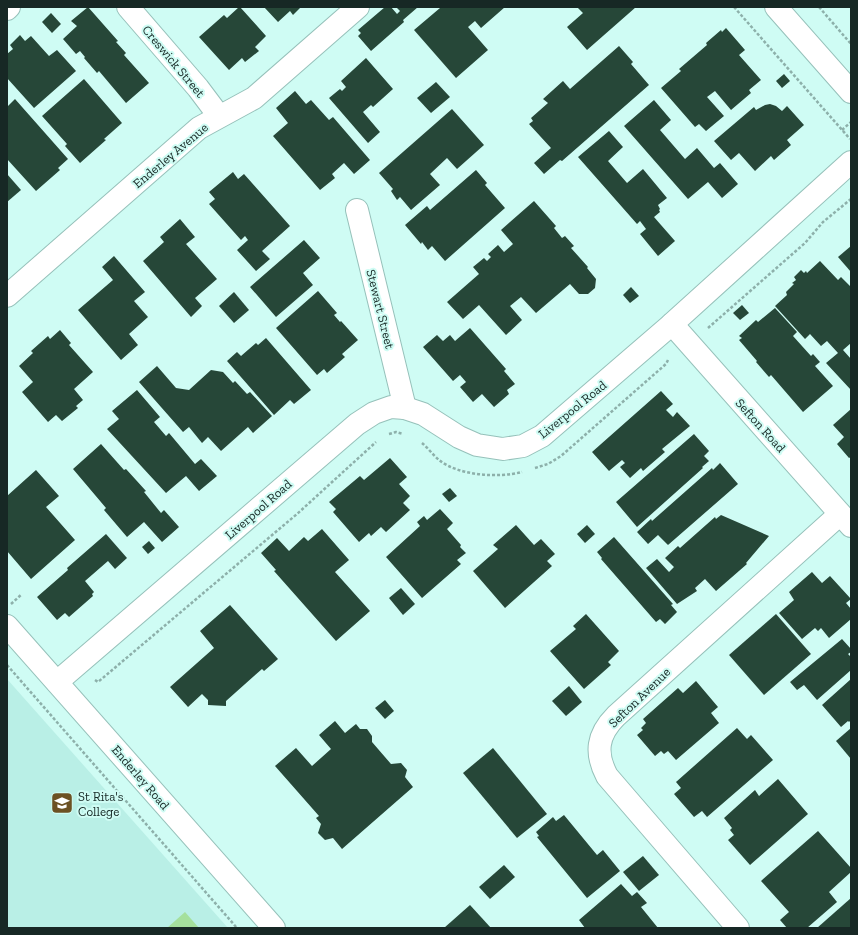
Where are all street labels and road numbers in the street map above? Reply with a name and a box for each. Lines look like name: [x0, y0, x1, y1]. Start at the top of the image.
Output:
street label: Creswick Street: [139, 22, 208, 100]
street label: Enderley Avenue: [130, 120, 211, 191]
street label: Stewart Street: [363, 268, 398, 351]
street label: Liverpool Road: [535, 377, 609, 441]
street label: Sefton Road: [733, 395, 789, 455]
street label: Liverpool Road: [222, 476, 295, 542]
street label: Sefton Avenue: [605, 664, 673, 730]
street label: Enderley Road: [109, 742, 173, 813]

